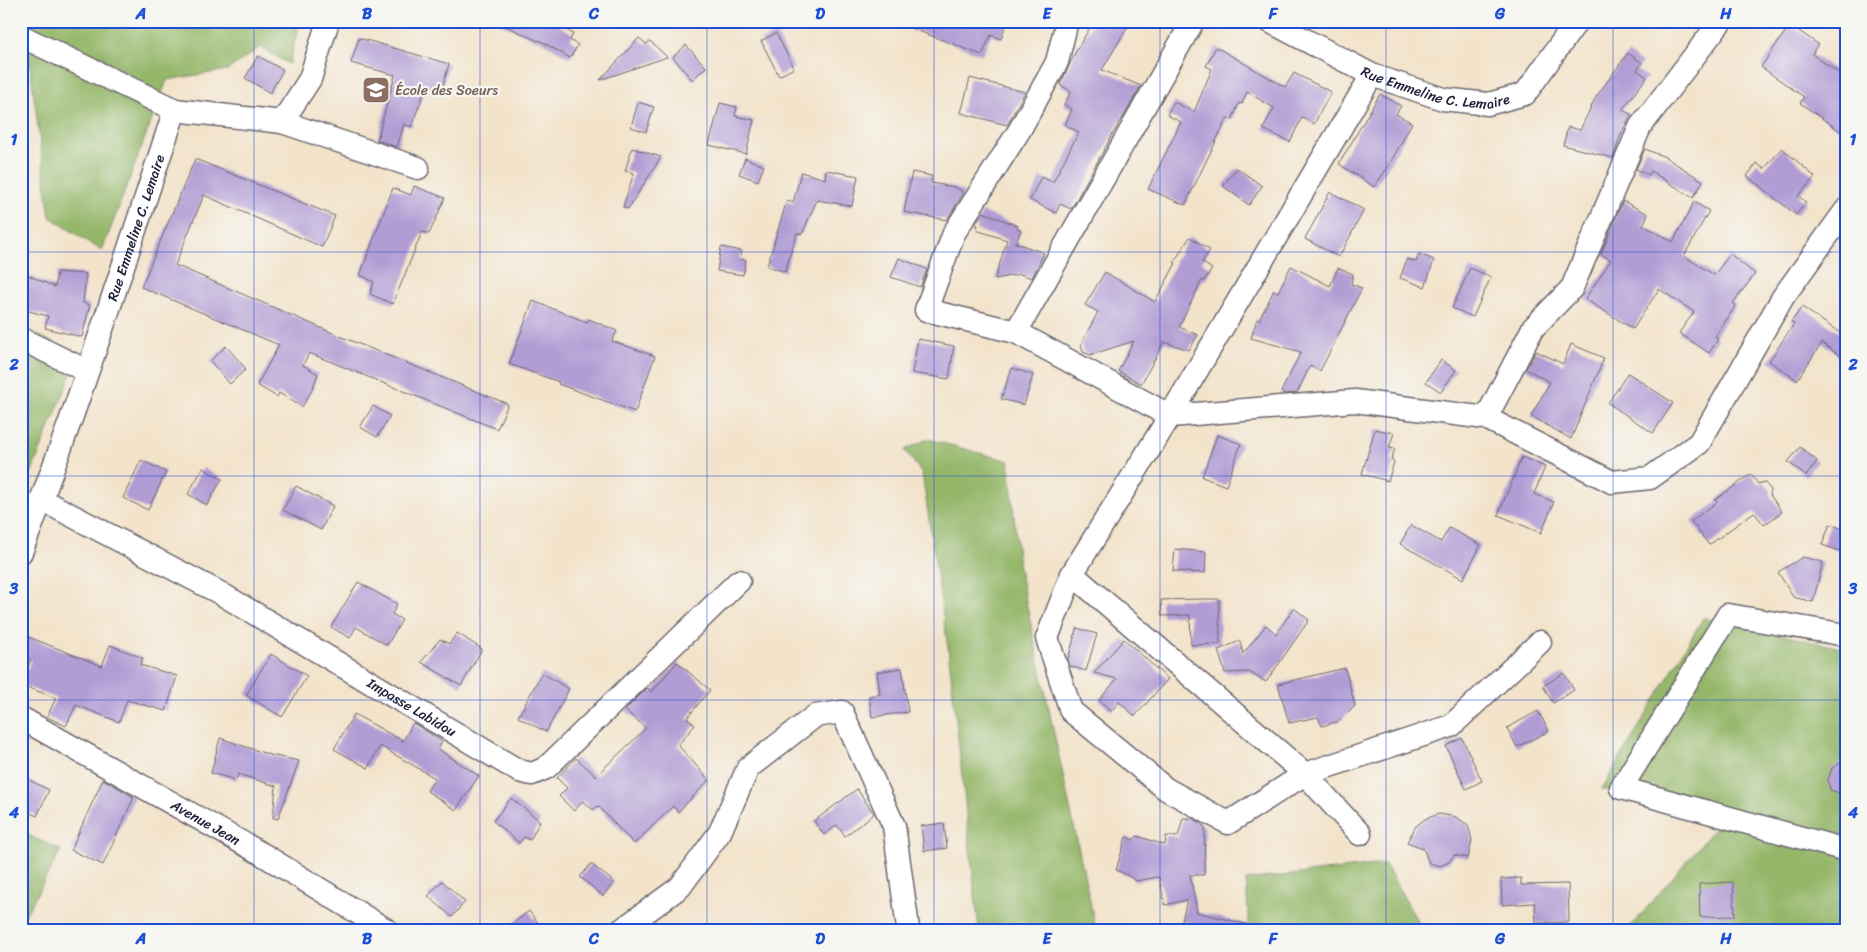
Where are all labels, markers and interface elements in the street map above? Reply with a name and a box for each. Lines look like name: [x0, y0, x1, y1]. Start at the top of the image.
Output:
text: A: [135, 0, 146, 28]
text: B: [362, 0, 373, 28]
text: C: [588, 0, 600, 28]
text: D: [815, 0, 825, 28]
text: E: [1043, 0, 1053, 28]
text: F: [1268, 0, 1279, 28]
text: G: [1494, 0, 1506, 28]
text: H: [1719, 0, 1732, 28]
street label: Rue Emmeline C. Lemaire: [1357, 59, 1513, 116]
school or university icon: École des Soeurs: [361, 75, 391, 105]
place label: École des Soeurs: [395, 78, 498, 103]
text: 1: [11, 125, 18, 154]
text: 1: [1850, 125, 1857, 154]
street label: Rue Emmeline C. Lemaire: [100, 151, 172, 304]
text: 2: [8, 350, 19, 379]
text: 2: [1847, 350, 1858, 379]
text: 3: [9, 574, 19, 603]
text: 3: [1848, 574, 1858, 603]
street label: Impasse Labidou: [361, 670, 462, 744]
street label: Avenue Jean: [165, 792, 246, 852]
text: 4: [8, 798, 19, 827]
text: 4: [1847, 798, 1858, 827]
text: A: [135, 924, 146, 952]
text: B: [362, 924, 373, 952]
text: C: [588, 924, 600, 952]
text: D: [815, 924, 825, 952]
text: E: [1043, 924, 1053, 952]
text: F: [1268, 924, 1279, 952]
text: G: [1494, 924, 1506, 952]
text: H: [1719, 924, 1732, 952]

